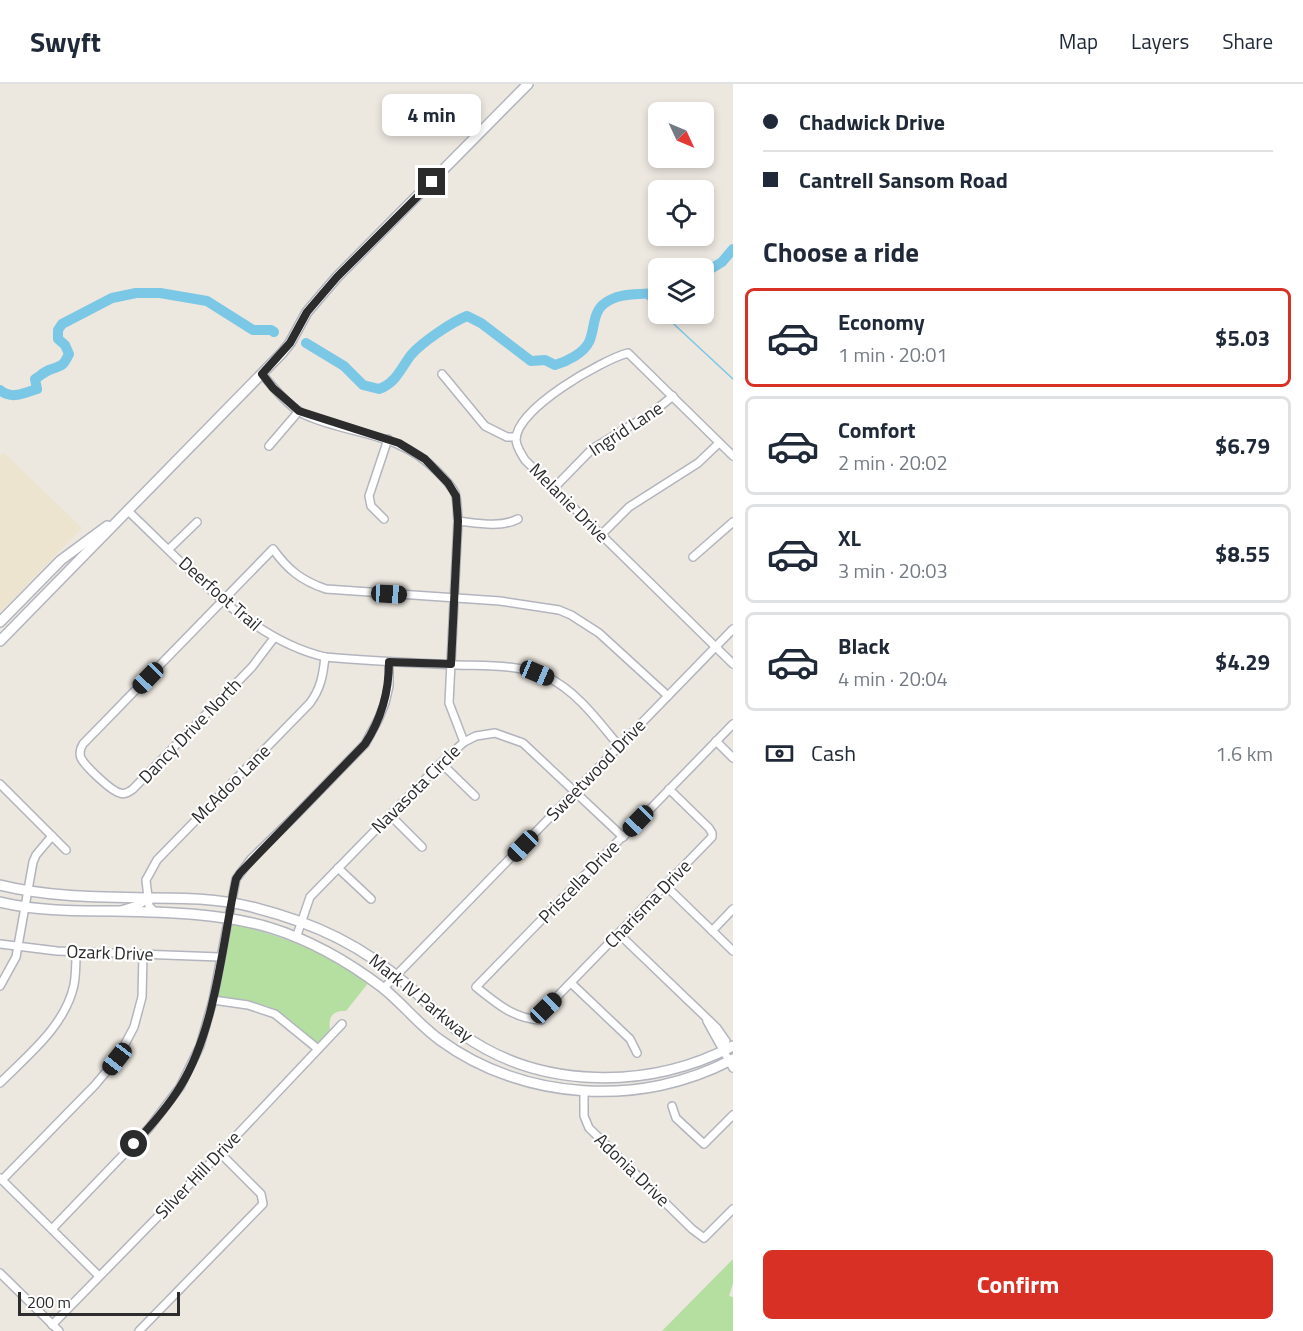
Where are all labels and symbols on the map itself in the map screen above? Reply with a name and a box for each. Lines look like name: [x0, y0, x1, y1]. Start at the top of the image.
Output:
callout: 4 min: [382, 95, 482, 137]
north arrow: [648, 102, 714, 168]
route end: [418, 168, 445, 195]
street label: Ingrid Lane: [583, 395, 668, 463]
street label: Melanie Drive: [523, 457, 615, 549]
street label: Deerfoot Trail: [173, 550, 268, 637]
car: [371, 584, 407, 604]
car: [517, 658, 557, 688]
car: [129, 659, 167, 697]
street label: Dancy Drive North: [132, 672, 247, 790]
street label: Sweetwood Drive: [540, 712, 652, 827]
street label: McAdoo Lane: [185, 738, 276, 829]
street label: Navasota Circle: [365, 738, 466, 839]
car: [619, 802, 657, 840]
car: [504, 827, 542, 865]
street label: Priscella Drive: [532, 834, 625, 929]
street label: Charisma Drive: [598, 853, 697, 954]
street label: Ozark Drive: [66, 937, 154, 968]
street label: Mark IV Parkway: [363, 947, 480, 1048]
car: [527, 989, 565, 1027]
car: [99, 1039, 135, 1079]
street label: Silver Hill Drive: [149, 1124, 247, 1225]
street label: Adonia Drive: [589, 1127, 676, 1213]
route start: [120, 1130, 147, 1157]
scale bar: [18, 1289, 180, 1316]

